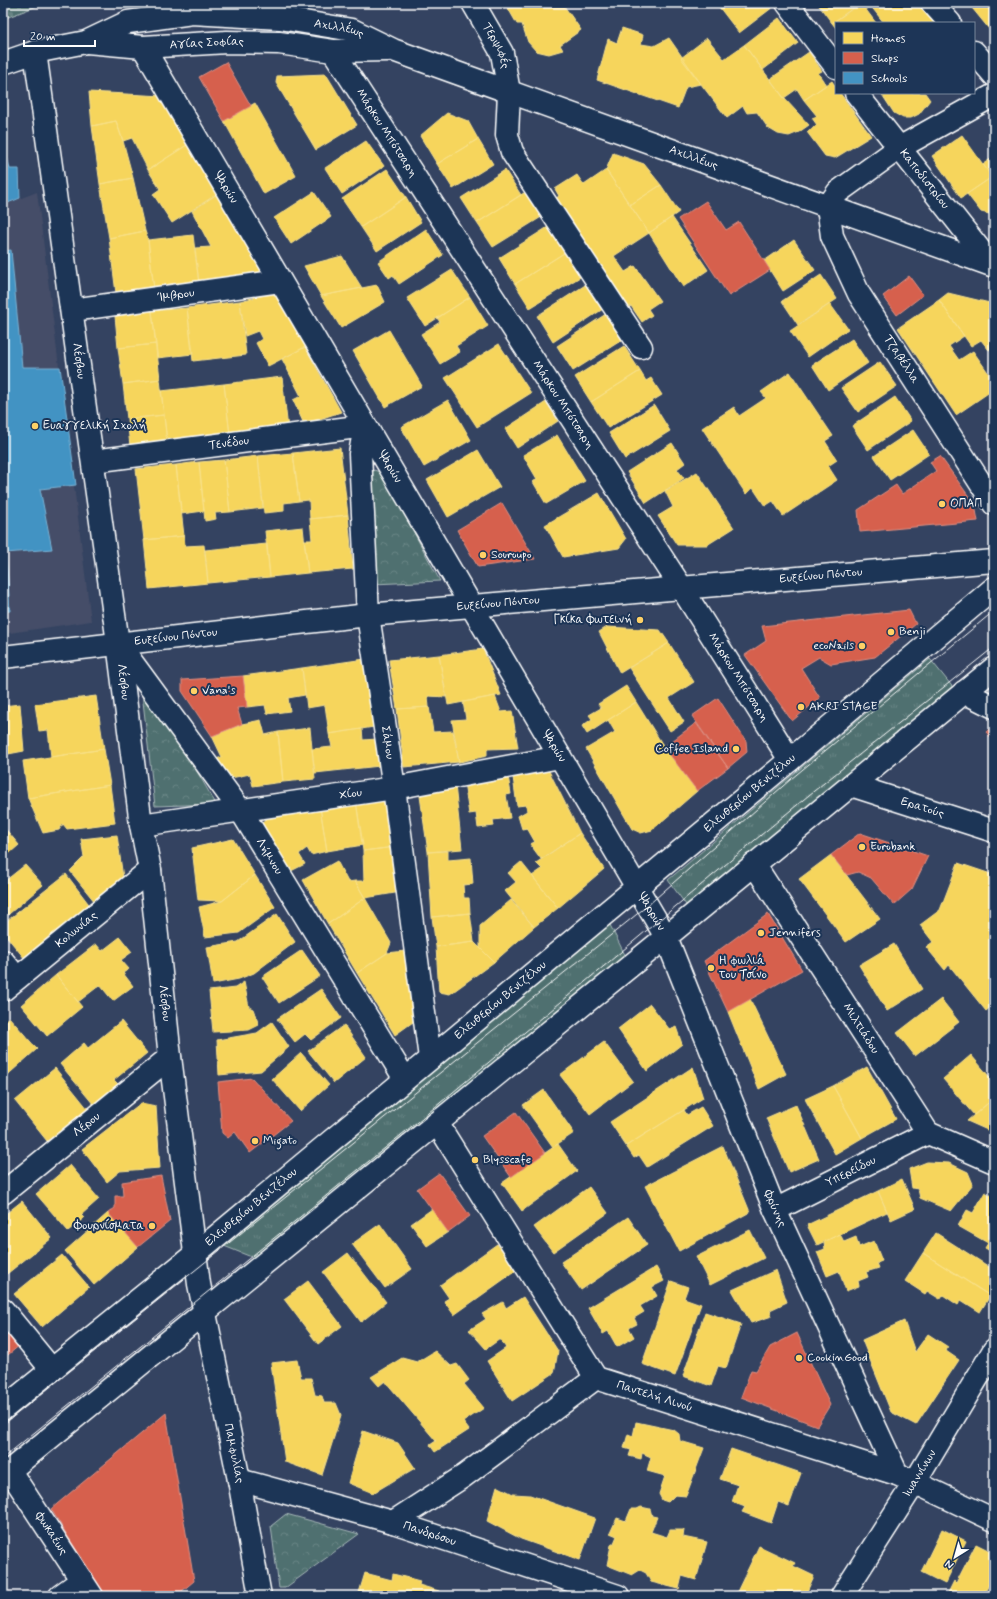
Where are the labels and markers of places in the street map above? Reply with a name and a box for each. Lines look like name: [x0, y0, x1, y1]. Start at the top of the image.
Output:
place label: Ευαγγελική Σχολή: [43, 418, 147, 434]
marker: Ευαγγελική Σχολή: [30, 421, 40, 431]
place label: ΟΠΑΠ: [950, 496, 982, 512]
marker: ΟΠΑΠ: [937, 499, 947, 509]
place label: Souroupo: [491, 547, 532, 563]
marker: Souroupo: [478, 550, 488, 560]
place label: Γκίκα Φωτεινή: [553, 612, 632, 628]
marker: Γκίκα Φωτεινή: [635, 615, 645, 625]
place label: Benji: [899, 624, 925, 640]
marker: Benji: [886, 627, 896, 637]
place label: ecoNails: [813, 638, 855, 654]
marker: ecoNails: [857, 641, 867, 651]
place label: Vana's: [202, 683, 236, 699]
marker: Vana's: [189, 686, 199, 696]
place label: AKRI STAGE: [809, 699, 878, 715]
marker: AKRI STAGE: [796, 702, 806, 712]
place label: Coffee Island: [655, 741, 728, 757]
marker: Coffee Island: [731, 744, 741, 754]
place label: Eurobank: [870, 839, 916, 855]
marker: Eurobank: [857, 842, 867, 852]
place label: Jennifers: [769, 925, 821, 941]
marker: Jennifers: [756, 928, 766, 938]
place label: Η φωλιά του Τσίνο: [718, 953, 767, 983]
marker: Η φωλιά του Τσίνο: [706, 963, 716, 973]
place label: Migato: [263, 1133, 297, 1150]
marker: Migato: [250, 1136, 260, 1146]
place label: Blysscafe: [483, 1152, 531, 1168]
marker: Blysscafe: [470, 1155, 480, 1165]
place label: Φουρνίσματα: [73, 1218, 144, 1234]
marker: Φουρνίσματα: [147, 1221, 157, 1231]
place label: CookinGood: [807, 1350, 868, 1366]
marker: CookinGood: [794, 1353, 804, 1363]

